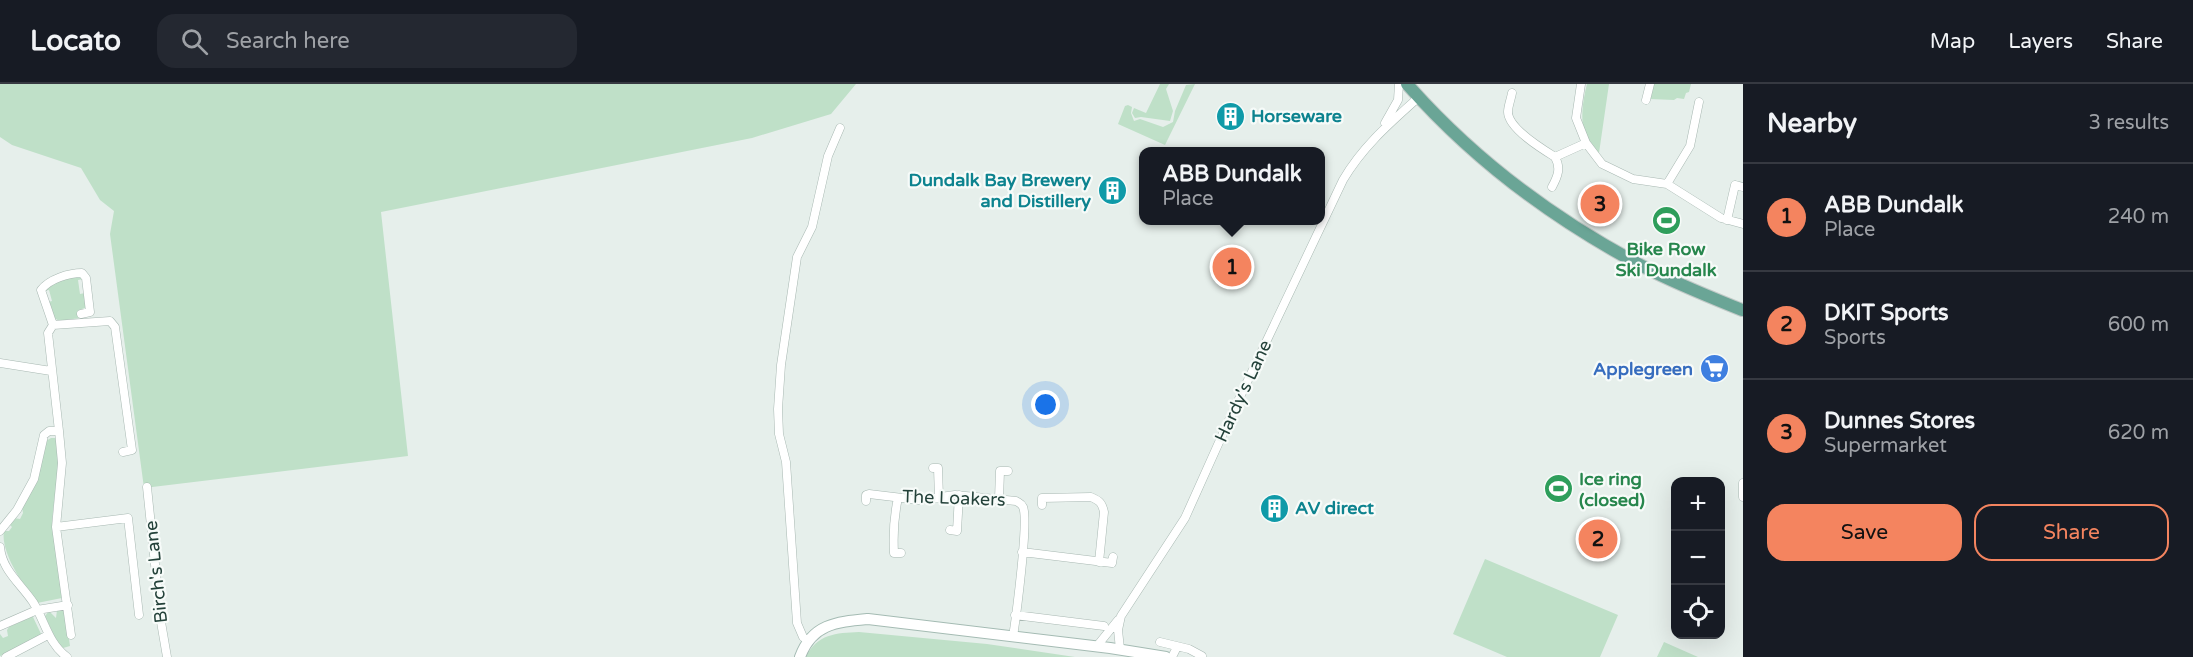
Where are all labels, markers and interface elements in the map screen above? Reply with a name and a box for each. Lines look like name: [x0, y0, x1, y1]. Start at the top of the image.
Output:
search box: [157, 14, 577, 68]
text: Locato: [30, 24, 121, 58]
icon: search: [178, 25, 211, 58]
text: Search here: [226, 28, 350, 54]
text: Map: [1930, 29, 1975, 54]
text: Layers: [2008, 29, 2073, 54]
text: Share: [2106, 29, 2163, 54]
building icon: Horseware: [1214, 100, 1246, 132]
place label: Horseware: [1251, 105, 1342, 127]
text: Nearby: [1767, 108, 1857, 139]
text: 3 results: [2089, 111, 2169, 135]
popup: [1139, 147, 1325, 225]
text: ABB Dundalk: [1162, 161, 1302, 187]
place label: Dundalk Bay Brewery and Distillery: [909, 169, 1091, 212]
building icon: Dundalk Bay Brewery and Distillery: [1096, 174, 1128, 206]
pin: 3: [1580, 182, 1620, 226]
text: Place: [1162, 187, 1214, 211]
text: ABB Dundalk: [1824, 192, 1963, 218]
sports icon: Bike Row Ski Dundalk: [1650, 204, 1682, 236]
text: 1: [1780, 205, 1793, 229]
text: 240 m: [2108, 205, 2169, 229]
text: Place: [1824, 218, 1875, 242]
place label: Bike Row Ski Dundalk: [1616, 238, 1717, 281]
pin: 1: [1212, 244, 1252, 290]
text: DKIT Sports: [1824, 300, 1949, 326]
text: 2: [1780, 313, 1793, 337]
text: 600 m: [2108, 313, 2169, 337]
text: Sports: [1824, 326, 1886, 350]
street label: Hardy's Lane: [1210, 336, 1276, 446]
supermarket icon: Applegreen: [1698, 353, 1730, 385]
place label: Applegreen: [1593, 358, 1693, 380]
your location: [1031, 390, 1060, 419]
text: Dunnes Stores: [1824, 408, 1975, 434]
text: 3: [1780, 421, 1793, 445]
text: 620 m: [2108, 421, 2169, 445]
text: Supermarket: [1824, 434, 1947, 458]
place label: Ice ring (closed): [1579, 468, 1645, 511]
sports icon: Ice ring (closed): [1542, 473, 1574, 505]
map controls: [1671, 477, 1725, 639]
button: +: [1671, 477, 1725, 531]
street label: The Loakers: [902, 485, 1006, 511]
building icon: AV direct: [1258, 492, 1290, 524]
place label: AV direct: [1295, 497, 1374, 519]
button: Save: [1767, 504, 1962, 561]
button: Share: [1974, 504, 2169, 561]
pin: 2: [1578, 516, 1618, 562]
street label: Birch's Lane: [140, 520, 172, 624]
button: −: [1671, 531, 1725, 585]
button: locate: [1671, 585, 1725, 639]

